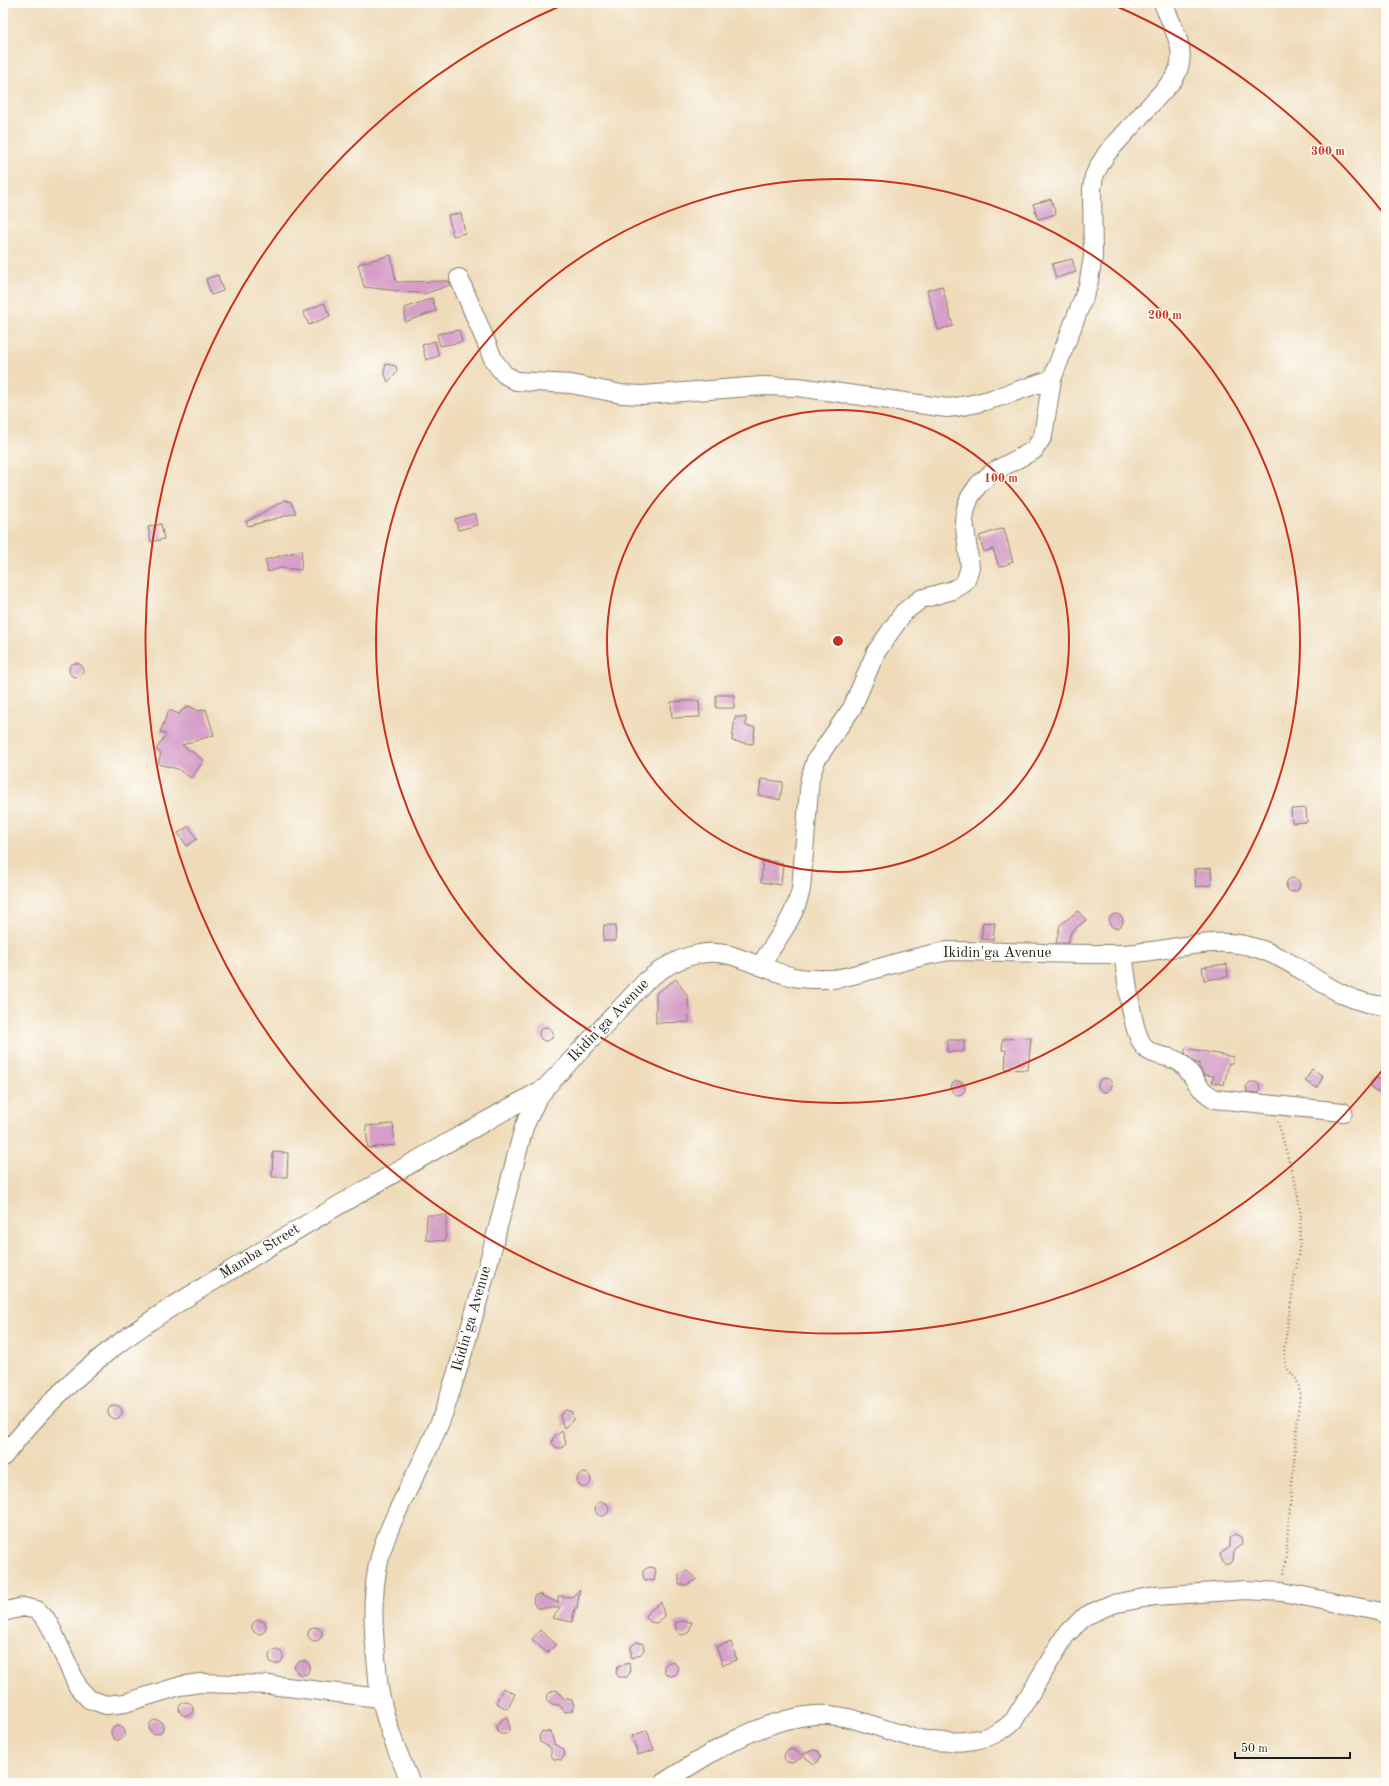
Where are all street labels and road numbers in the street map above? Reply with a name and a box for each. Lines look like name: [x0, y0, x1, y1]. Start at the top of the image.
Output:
street label: Ikidin'ga Avenue: [943, 946, 1051, 961]
street label: Ikidin'ga Avenue: [566, 977, 652, 1065]
street label: Mamba Street: [217, 1222, 303, 1282]
street label: Ikidin'ga Avenue: [450, 1265, 494, 1373]

